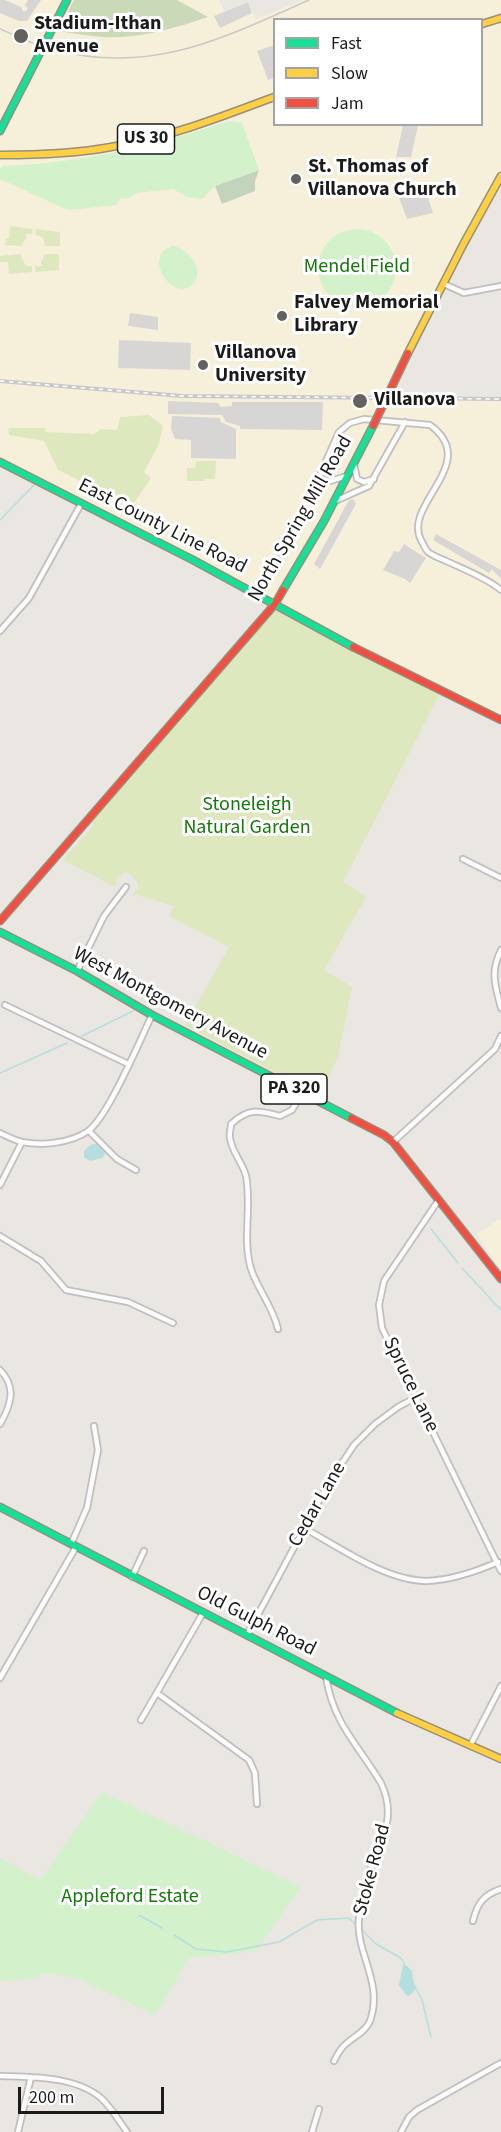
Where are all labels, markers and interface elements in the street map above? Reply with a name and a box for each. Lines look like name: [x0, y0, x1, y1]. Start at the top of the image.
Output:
place label: Stadium-Ithan Avenue: [34, 13, 162, 60]
legend: [273, 18, 483, 126]
marker: Stadium-Ithan Avenue: [12, 27, 30, 45]
text: Fast: [331, 31, 362, 56]
text: Slow: [331, 61, 368, 86]
text: Jam: [331, 91, 364, 116]
road number: US 30: [118, 124, 174, 154]
place label: St. Thomas of Villanova Church: [308, 156, 457, 203]
marker: St. Thomas of Villanova Church: [289, 172, 303, 186]
park label: Mendel Field: [304, 256, 410, 280]
place label: Falvey Memorial Library: [294, 292, 439, 339]
marker: Falvey Memorial Library: [275, 309, 289, 323]
place label: Villanova University: [215, 342, 306, 389]
marker: Villanova University: [196, 358, 210, 372]
place label: Villanova: [374, 389, 456, 413]
marker: Villanova: [351, 392, 369, 410]
street label: North Spring Mill Road: [244, 432, 358, 606]
street label: East County Line Road: [74, 474, 250, 580]
park label: Stoneleigh Natural Garden: [183, 794, 311, 841]
street label: West Montgomery Avenue: [69, 943, 271, 1065]
road number: PA 320: [261, 1074, 327, 1104]
street label: Spruce Lane: [377, 1334, 443, 1436]
street label: Cedar Lane: [284, 1458, 352, 1552]
street label: Old Gulph Road: [192, 1582, 320, 1662]
street label: Stoke Road: [349, 1822, 397, 1918]
park label: Appleford Estate: [61, 1886, 199, 1910]
scale bar: [21, 2075, 166, 2113]
text: 200 m: [29, 2085, 74, 2110]

